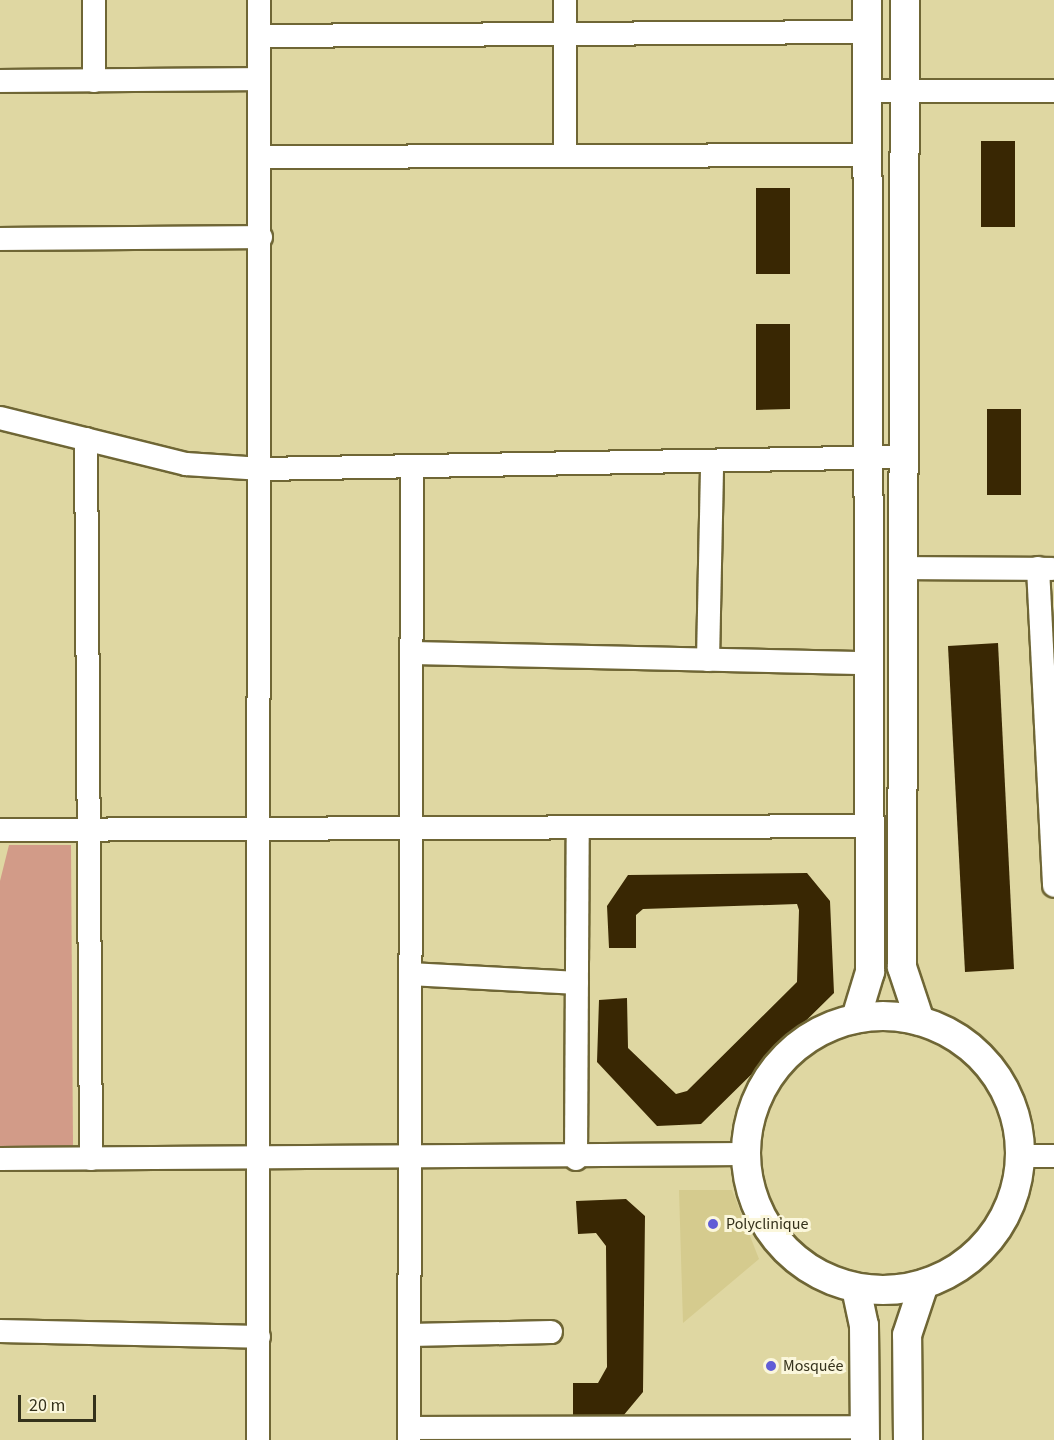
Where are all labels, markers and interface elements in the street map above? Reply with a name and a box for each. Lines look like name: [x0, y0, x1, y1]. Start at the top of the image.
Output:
place label: Polyclinique: [726, 1214, 808, 1234]
marker: Polyclinique: [704, 1215, 722, 1233]
place label: Mosquée: [783, 1356, 843, 1376]
marker: Mosquée: [764, 1359, 778, 1373]
scale bar: [21, 1383, 99, 1421]
text: 20 m: [29, 1393, 65, 1418]

